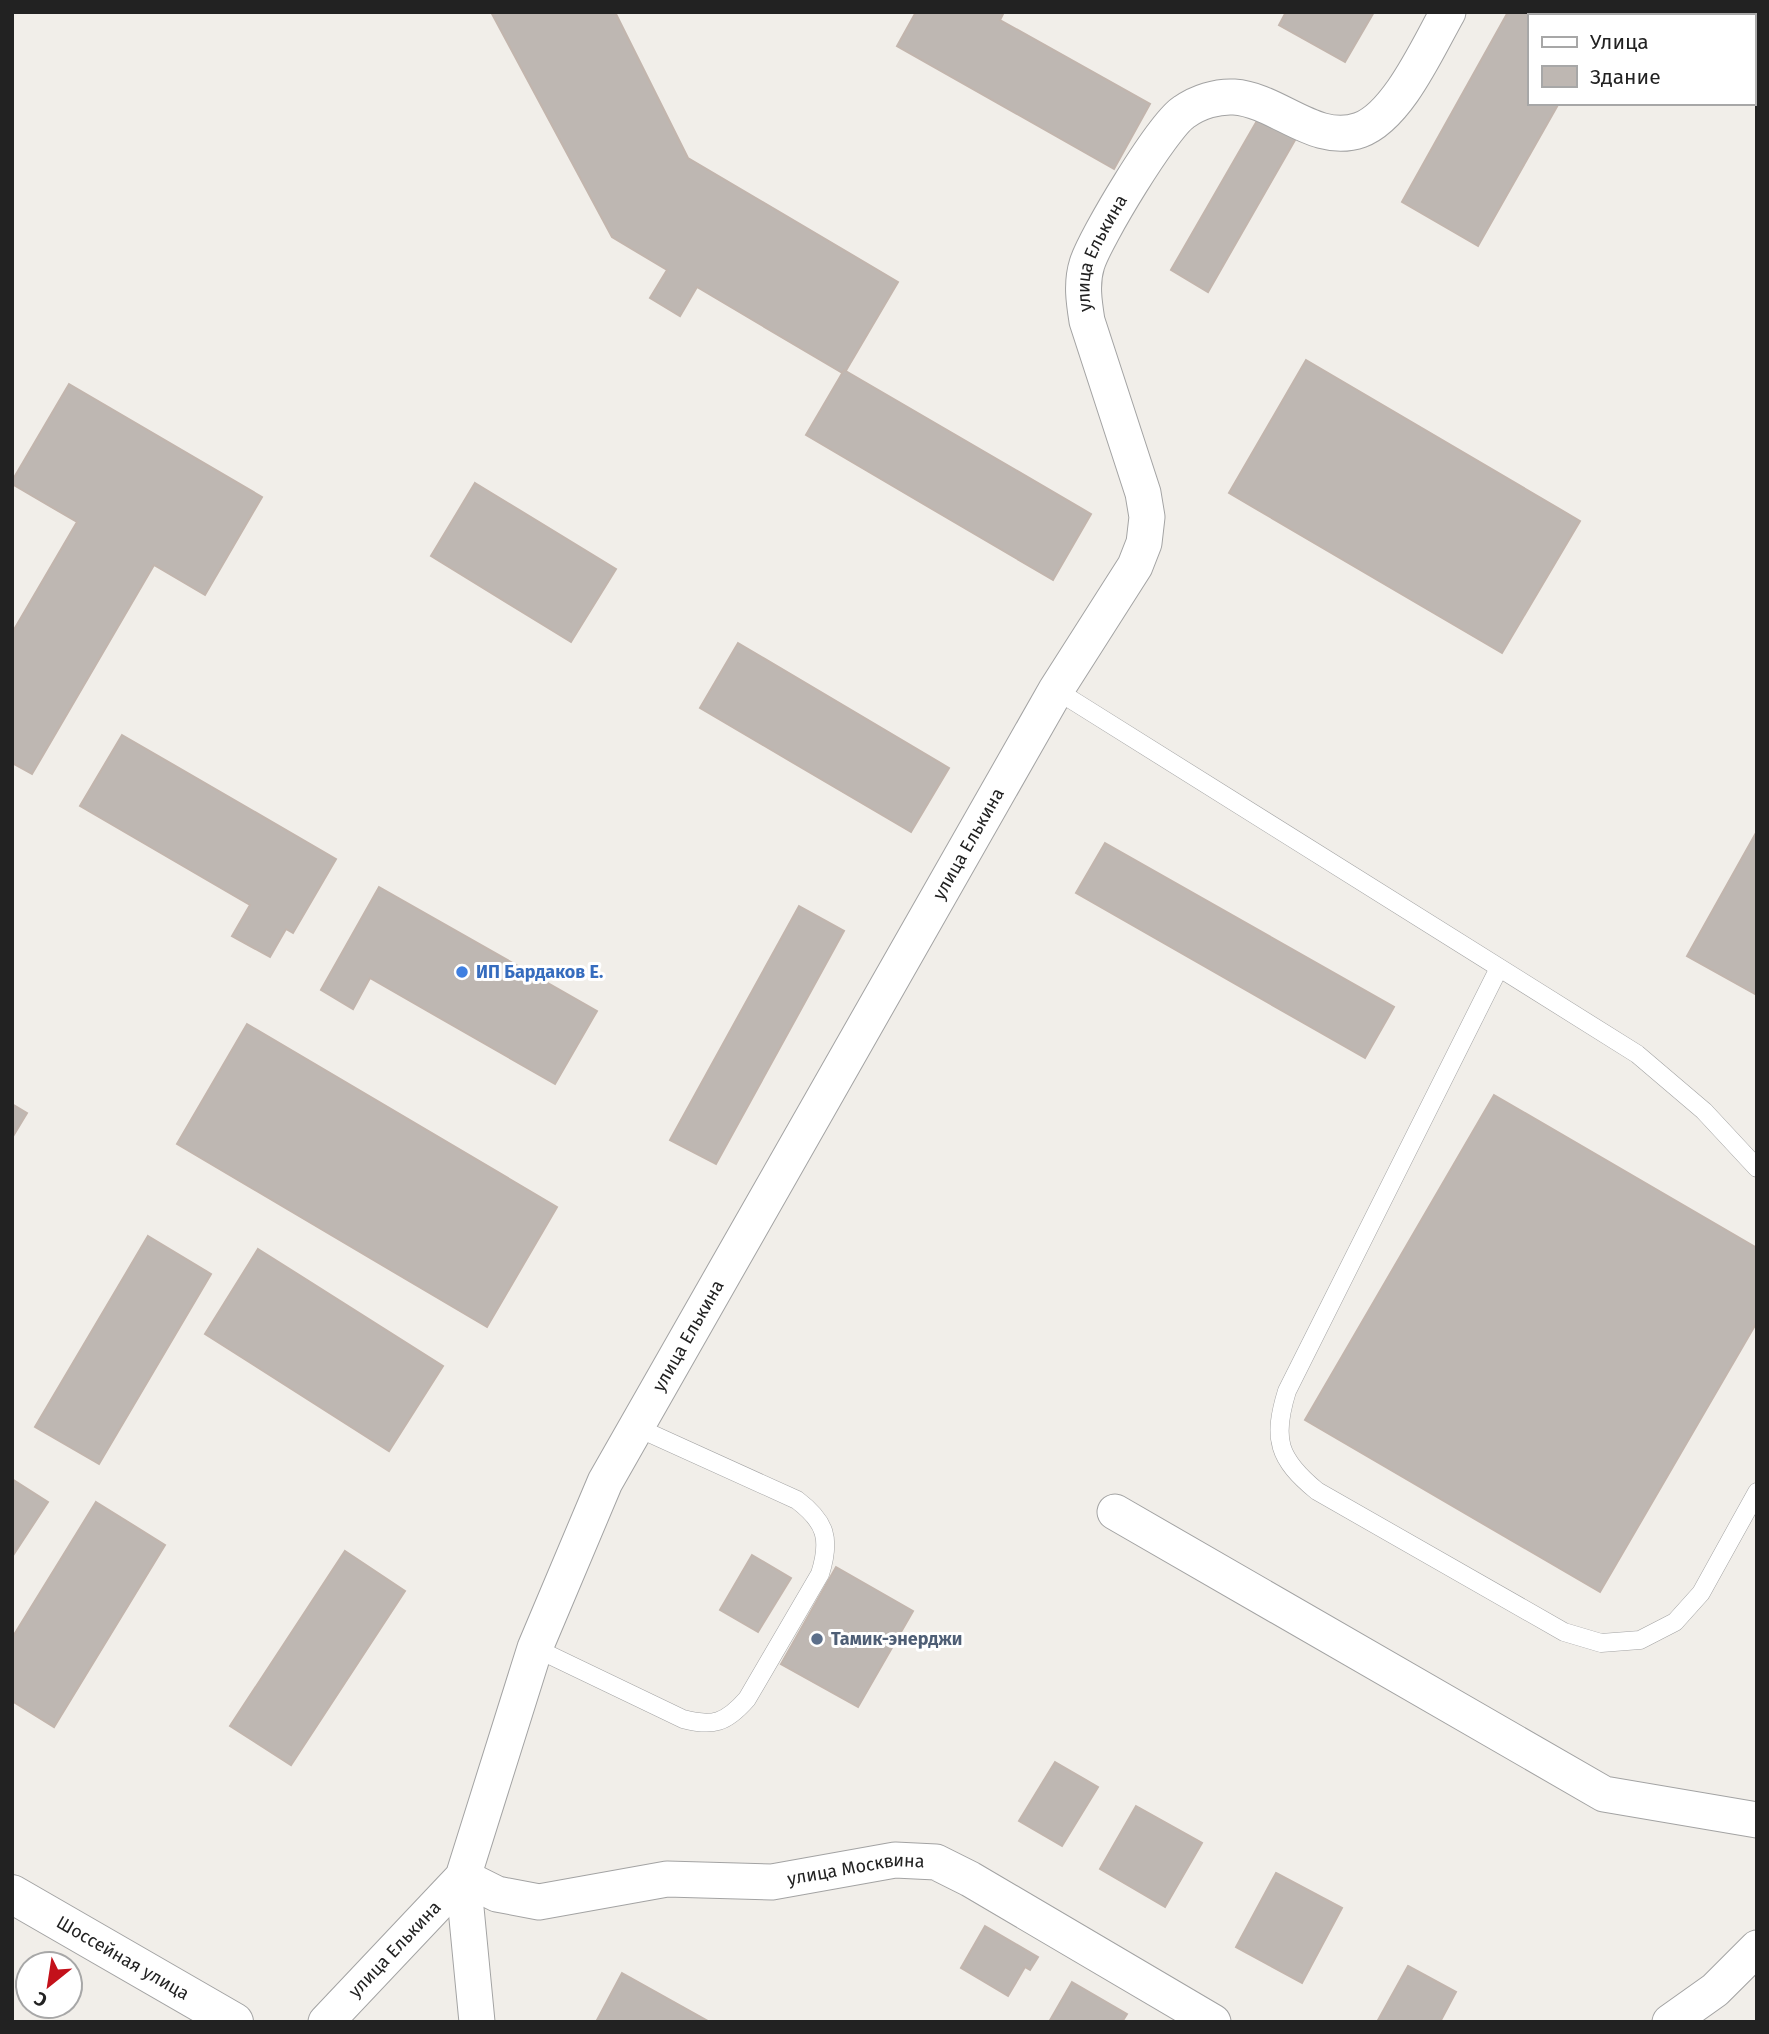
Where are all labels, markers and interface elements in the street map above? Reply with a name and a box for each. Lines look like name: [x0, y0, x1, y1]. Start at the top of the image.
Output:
legend: [1528, 14, 1755, 105]
text: Улица: [1590, 29, 1649, 55]
text: Здание: [1590, 64, 1661, 90]
street label: улица Елькина: [1073, 191, 1132, 313]
street label: улица Елькина: [928, 784, 1009, 904]
place label: ИП Бардаков Е.: [476, 961, 603, 983]
marker: ИП Бардаков Е.: [454, 964, 470, 980]
street label: улица Елькина: [648, 1276, 729, 1395]
place label: Тамик-энерджи: [831, 1628, 963, 1650]
marker: Тамик-энерджи: [809, 1631, 825, 1647]
street label: улица Москвина: [786, 1849, 925, 1890]
street label: улица Елькина: [344, 1896, 446, 2002]
street label: Шоссейная улица: [53, 1911, 193, 2005]
north arrow: [14, 1950, 84, 2020]
text: С: [30, 1987, 51, 2012]

